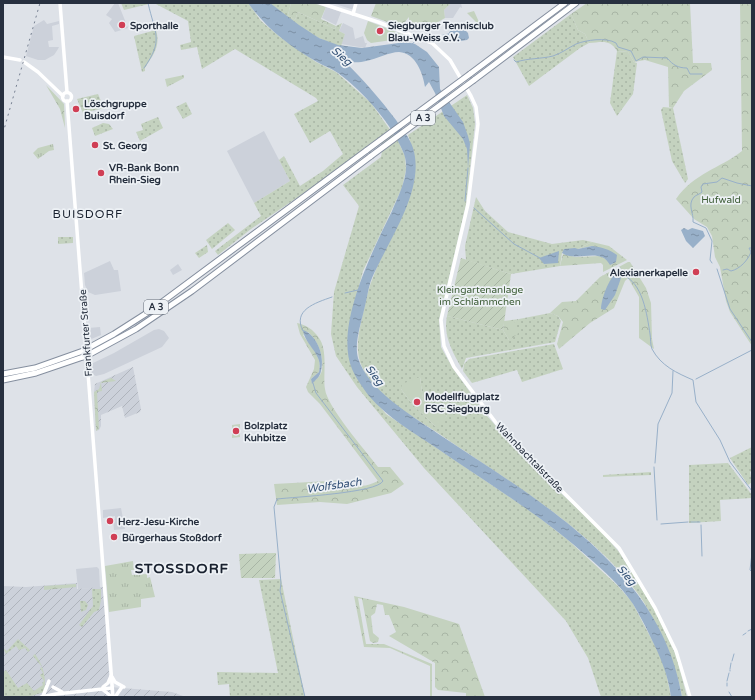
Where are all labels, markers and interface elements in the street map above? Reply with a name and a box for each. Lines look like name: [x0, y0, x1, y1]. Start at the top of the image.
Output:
marker: Sporthalle: [117, 20, 127, 30]
place label: Sporthalle: [130, 20, 179, 32]
place label: Siegburger Tennisclub Blau-Weiss e.V.: [388, 20, 494, 44]
marker: Siegburger Tennisclub Blau-Weiss e.V.: [375, 26, 385, 36]
water label: Sieg: [329, 44, 355, 69]
place label: Löschgruppe Buisdorf: [84, 98, 147, 122]
marker: Löschgruppe Buisdorf: [71, 104, 81, 114]
road number: A 3: [411, 111, 435, 125]
marker: St. Georg: [90, 140, 100, 150]
place label: St. Georg: [103, 140, 147, 152]
place label: VR-Bank Bonn Rhein-Sieg: [109, 162, 179, 186]
marker: VR-Bank Bonn Rhein-Sieg: [96, 168, 106, 178]
park label: Hufwald: [701, 194, 741, 206]
district label: BUISDORF: [53, 207, 123, 221]
place label: Alexianerkapelle: [610, 267, 688, 279]
marker: Alexianerkapelle: [691, 267, 701, 277]
park label: Kleingartenanlage im Schlämmchen: [437, 284, 524, 308]
street label: Frankfurter Straße: [77, 289, 95, 377]
road number: A 3: [144, 300, 168, 314]
water label: Sieg: [363, 362, 387, 389]
place label: Modellflugplatz FSC Siegburg: [425, 391, 499, 415]
marker: Modellflugplatz FSC Siegburg: [412, 397, 422, 407]
place label: Bolzplatz Kuhbitze: [244, 420, 288, 444]
street label: Wahnbachtalstraße: [493, 420, 566, 495]
marker: Bolzplatz Kuhbitze: [231, 426, 241, 436]
water label: Wolfsbach: [306, 475, 363, 496]
marker: Herz-Jesu-Kirche: [105, 516, 115, 526]
place label: Herz-Jesu-Kirche: [118, 516, 200, 528]
marker: Bürgerhaus Stoßdorf: [109, 532, 119, 542]
place label: Bürgerhaus Stoßdorf: [122, 532, 222, 544]
district label: STOSSDORF: [135, 560, 229, 577]
water label: Sieg: [614, 563, 640, 589]

